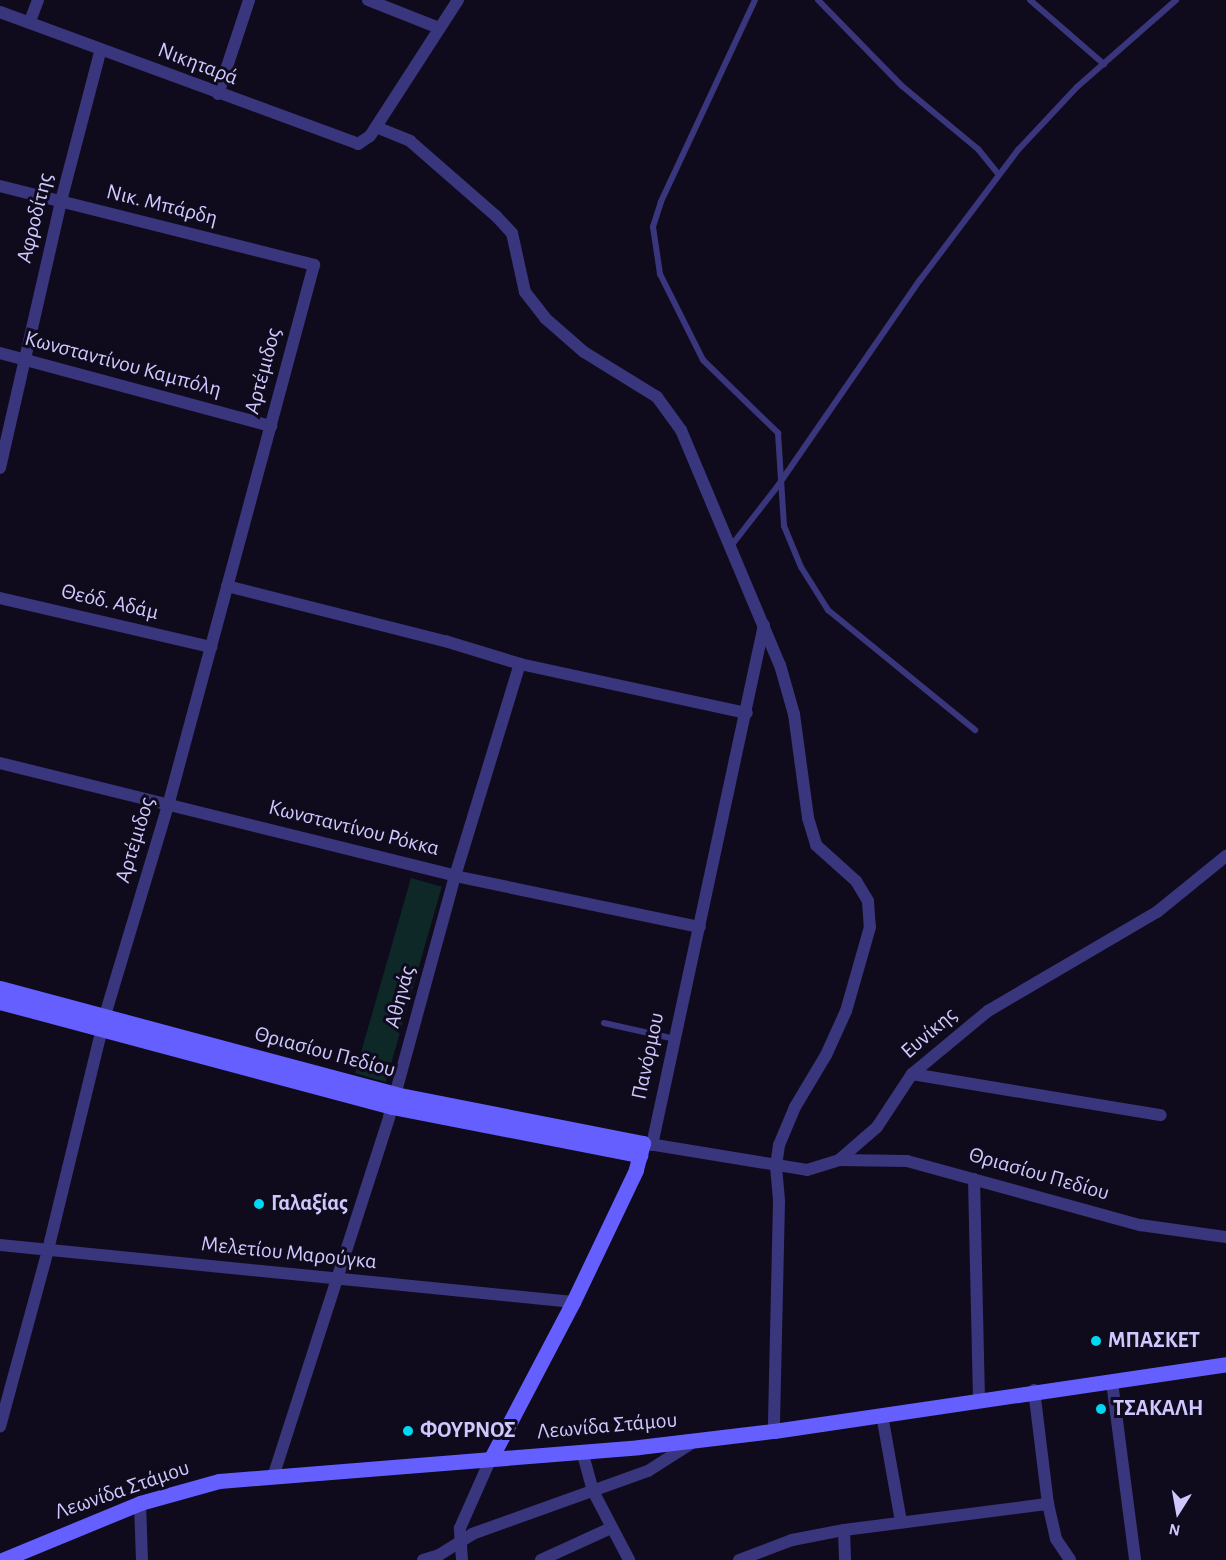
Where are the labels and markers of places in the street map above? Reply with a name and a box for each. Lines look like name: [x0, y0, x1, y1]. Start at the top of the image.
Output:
place label: Γαλαξίας: [271, 1191, 348, 1217]
marker: Γαλαξίας: [252, 1197, 266, 1211]
place label: ΜΠΑΣΚΕΤ: [1108, 1328, 1200, 1354]
marker: ΜΠΑΣΚΕΤ: [1089, 1334, 1103, 1348]
place label: ΤΣΑΚΑΛΗ: [1113, 1396, 1203, 1422]
marker: ΤΣΑΚΑΛΗ: [1094, 1402, 1108, 1416]
place label: ΦΟΥΡΝΟΣ: [420, 1418, 516, 1444]
marker: ΦΟΥΡΝΟΣ: [401, 1424, 415, 1438]

